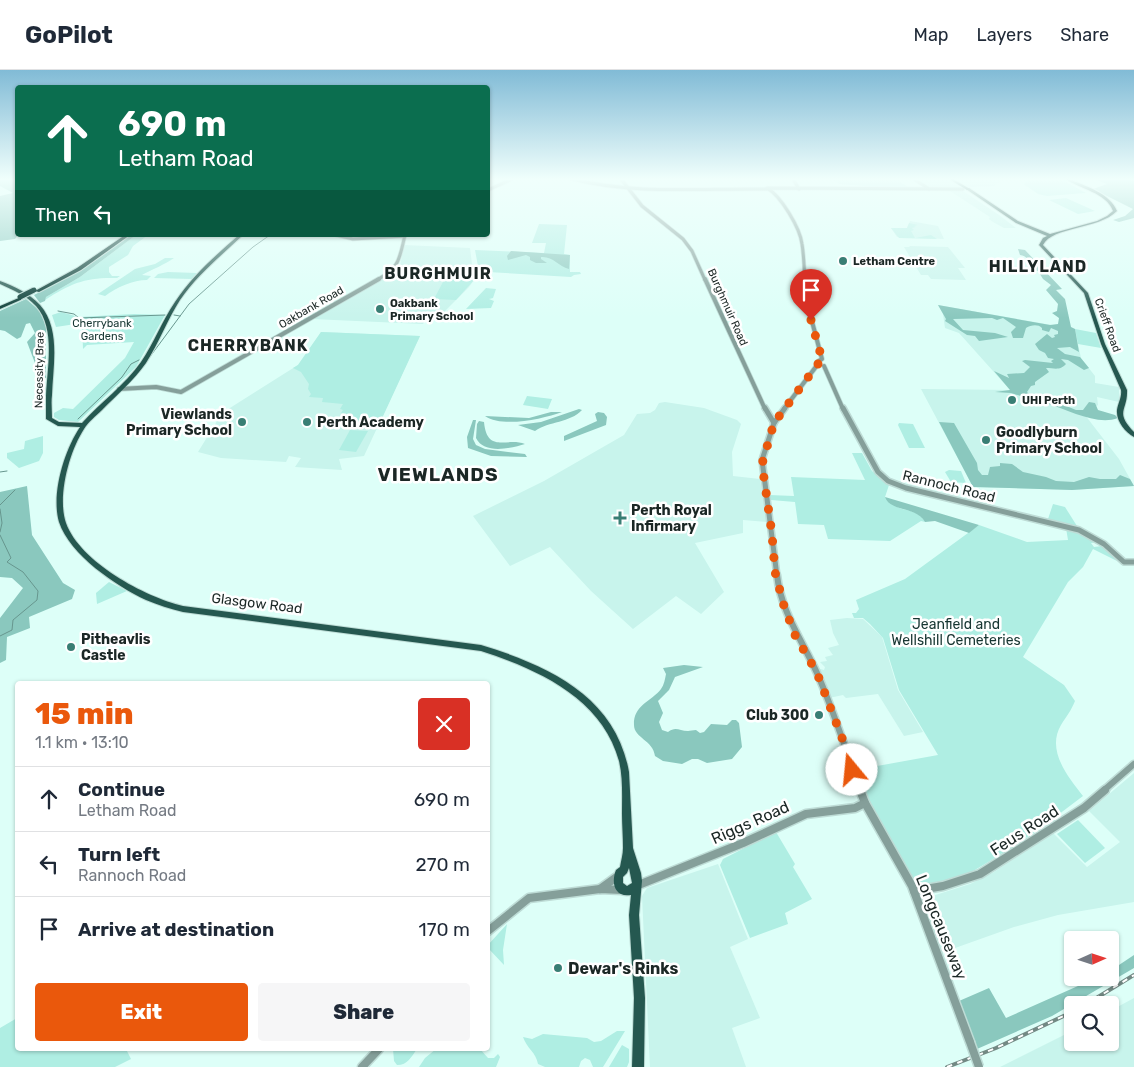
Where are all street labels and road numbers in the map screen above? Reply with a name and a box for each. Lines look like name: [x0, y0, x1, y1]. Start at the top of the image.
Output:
street label: Burghmuir Road: [705, 267, 750, 348]
street label: Oakbank Road: [276, 284, 346, 331]
street label: Crieff Road: [1092, 296, 1123, 354]
street label: Necessity Brae: [32, 332, 47, 408]
street label: Rannoch Road: [901, 467, 997, 506]
street label: Glasgow Road: [210, 589, 303, 618]
street label: Riggs Road: [708, 797, 792, 848]
street label: Feus Road: [986, 801, 1062, 860]
street label: Longcauseway: [912, 872, 971, 983]

